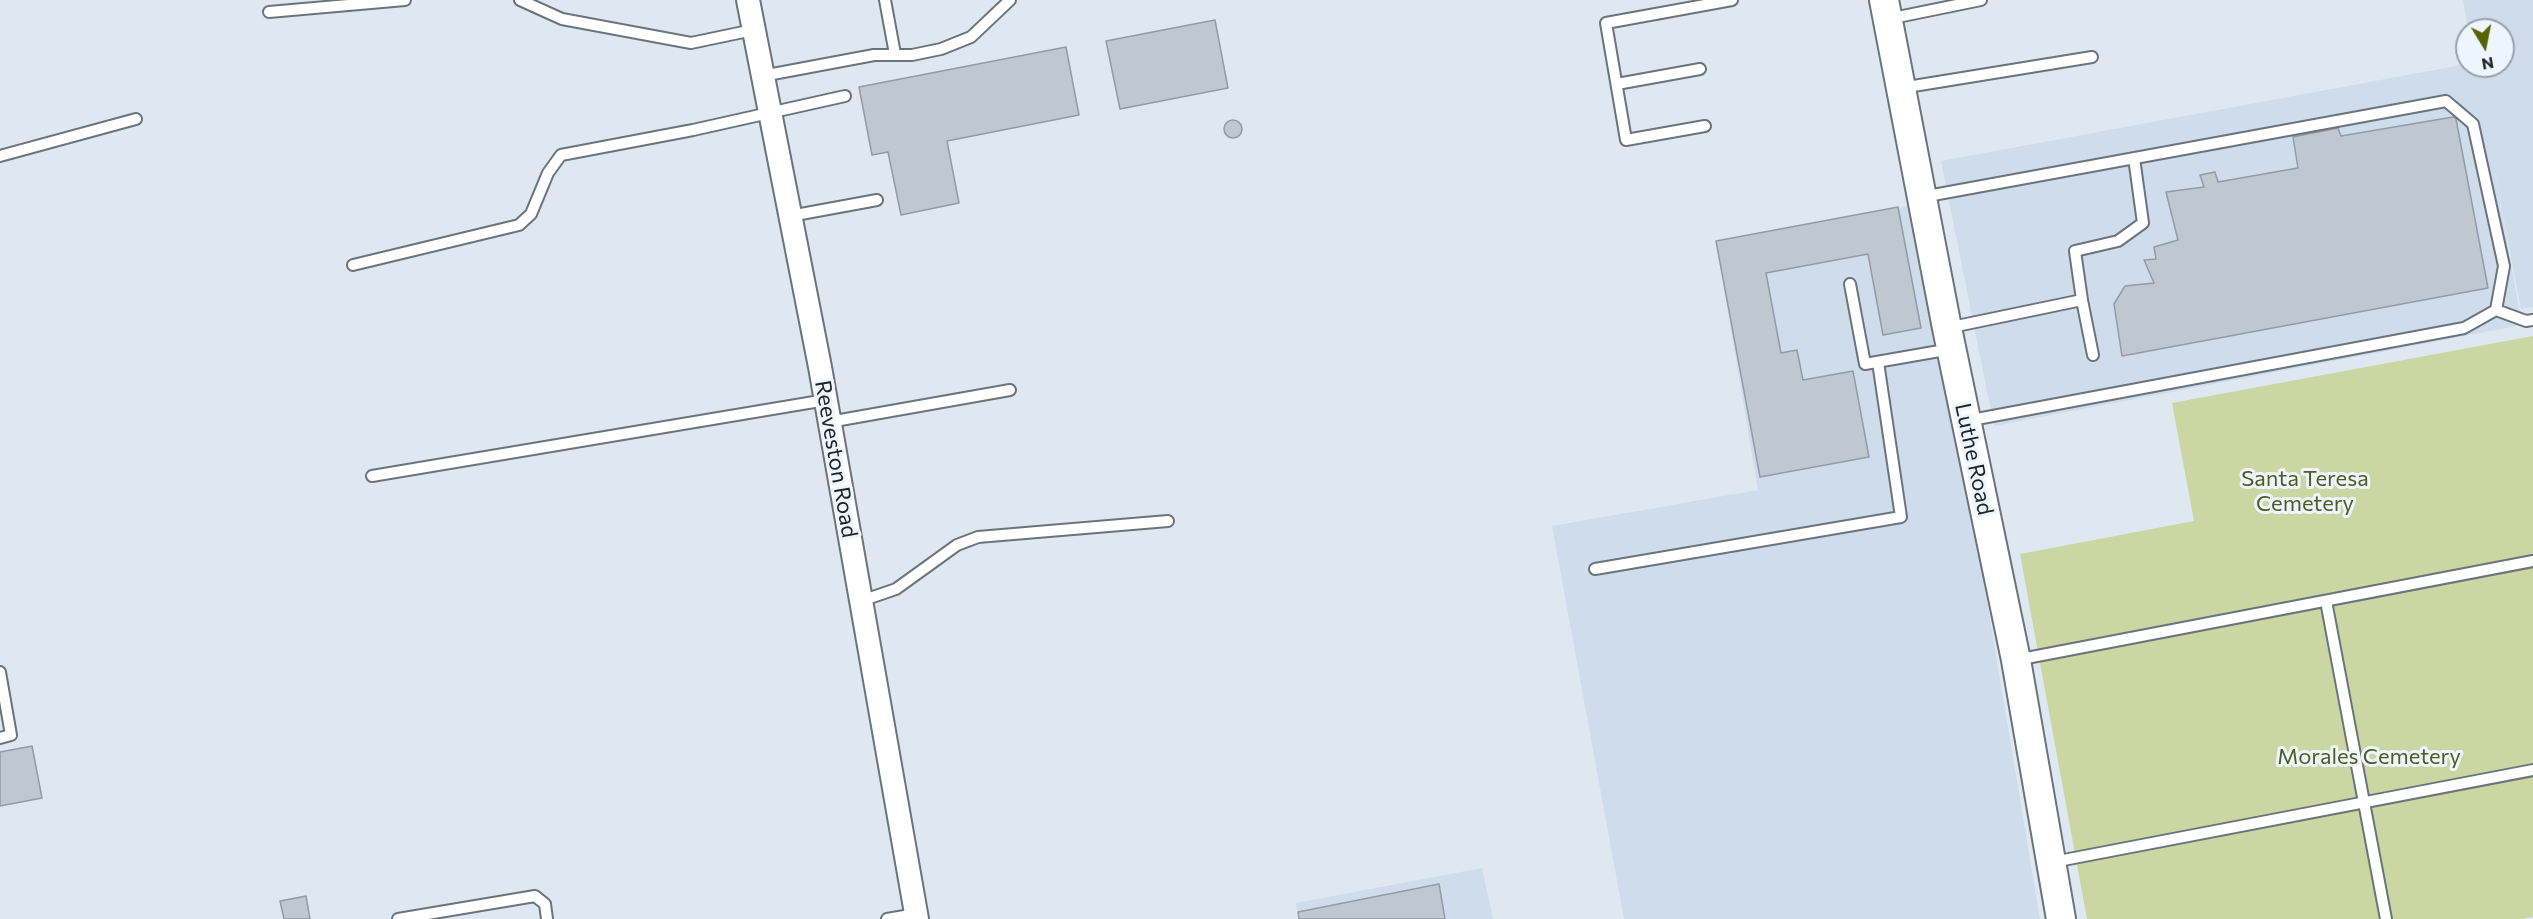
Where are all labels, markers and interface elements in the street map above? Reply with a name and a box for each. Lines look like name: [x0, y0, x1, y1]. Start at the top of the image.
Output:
north arrow: [2455, 18, 2515, 78]
text: N: [2480, 54, 2495, 75]
street label: Reeveston Road: [809, 378, 863, 540]
street label: Luthe Road: [1949, 401, 1999, 517]
park label: Santa Teresa Cemetery: [2241, 466, 2369, 518]
park label: Morales Cemetery: [2277, 744, 2461, 770]

